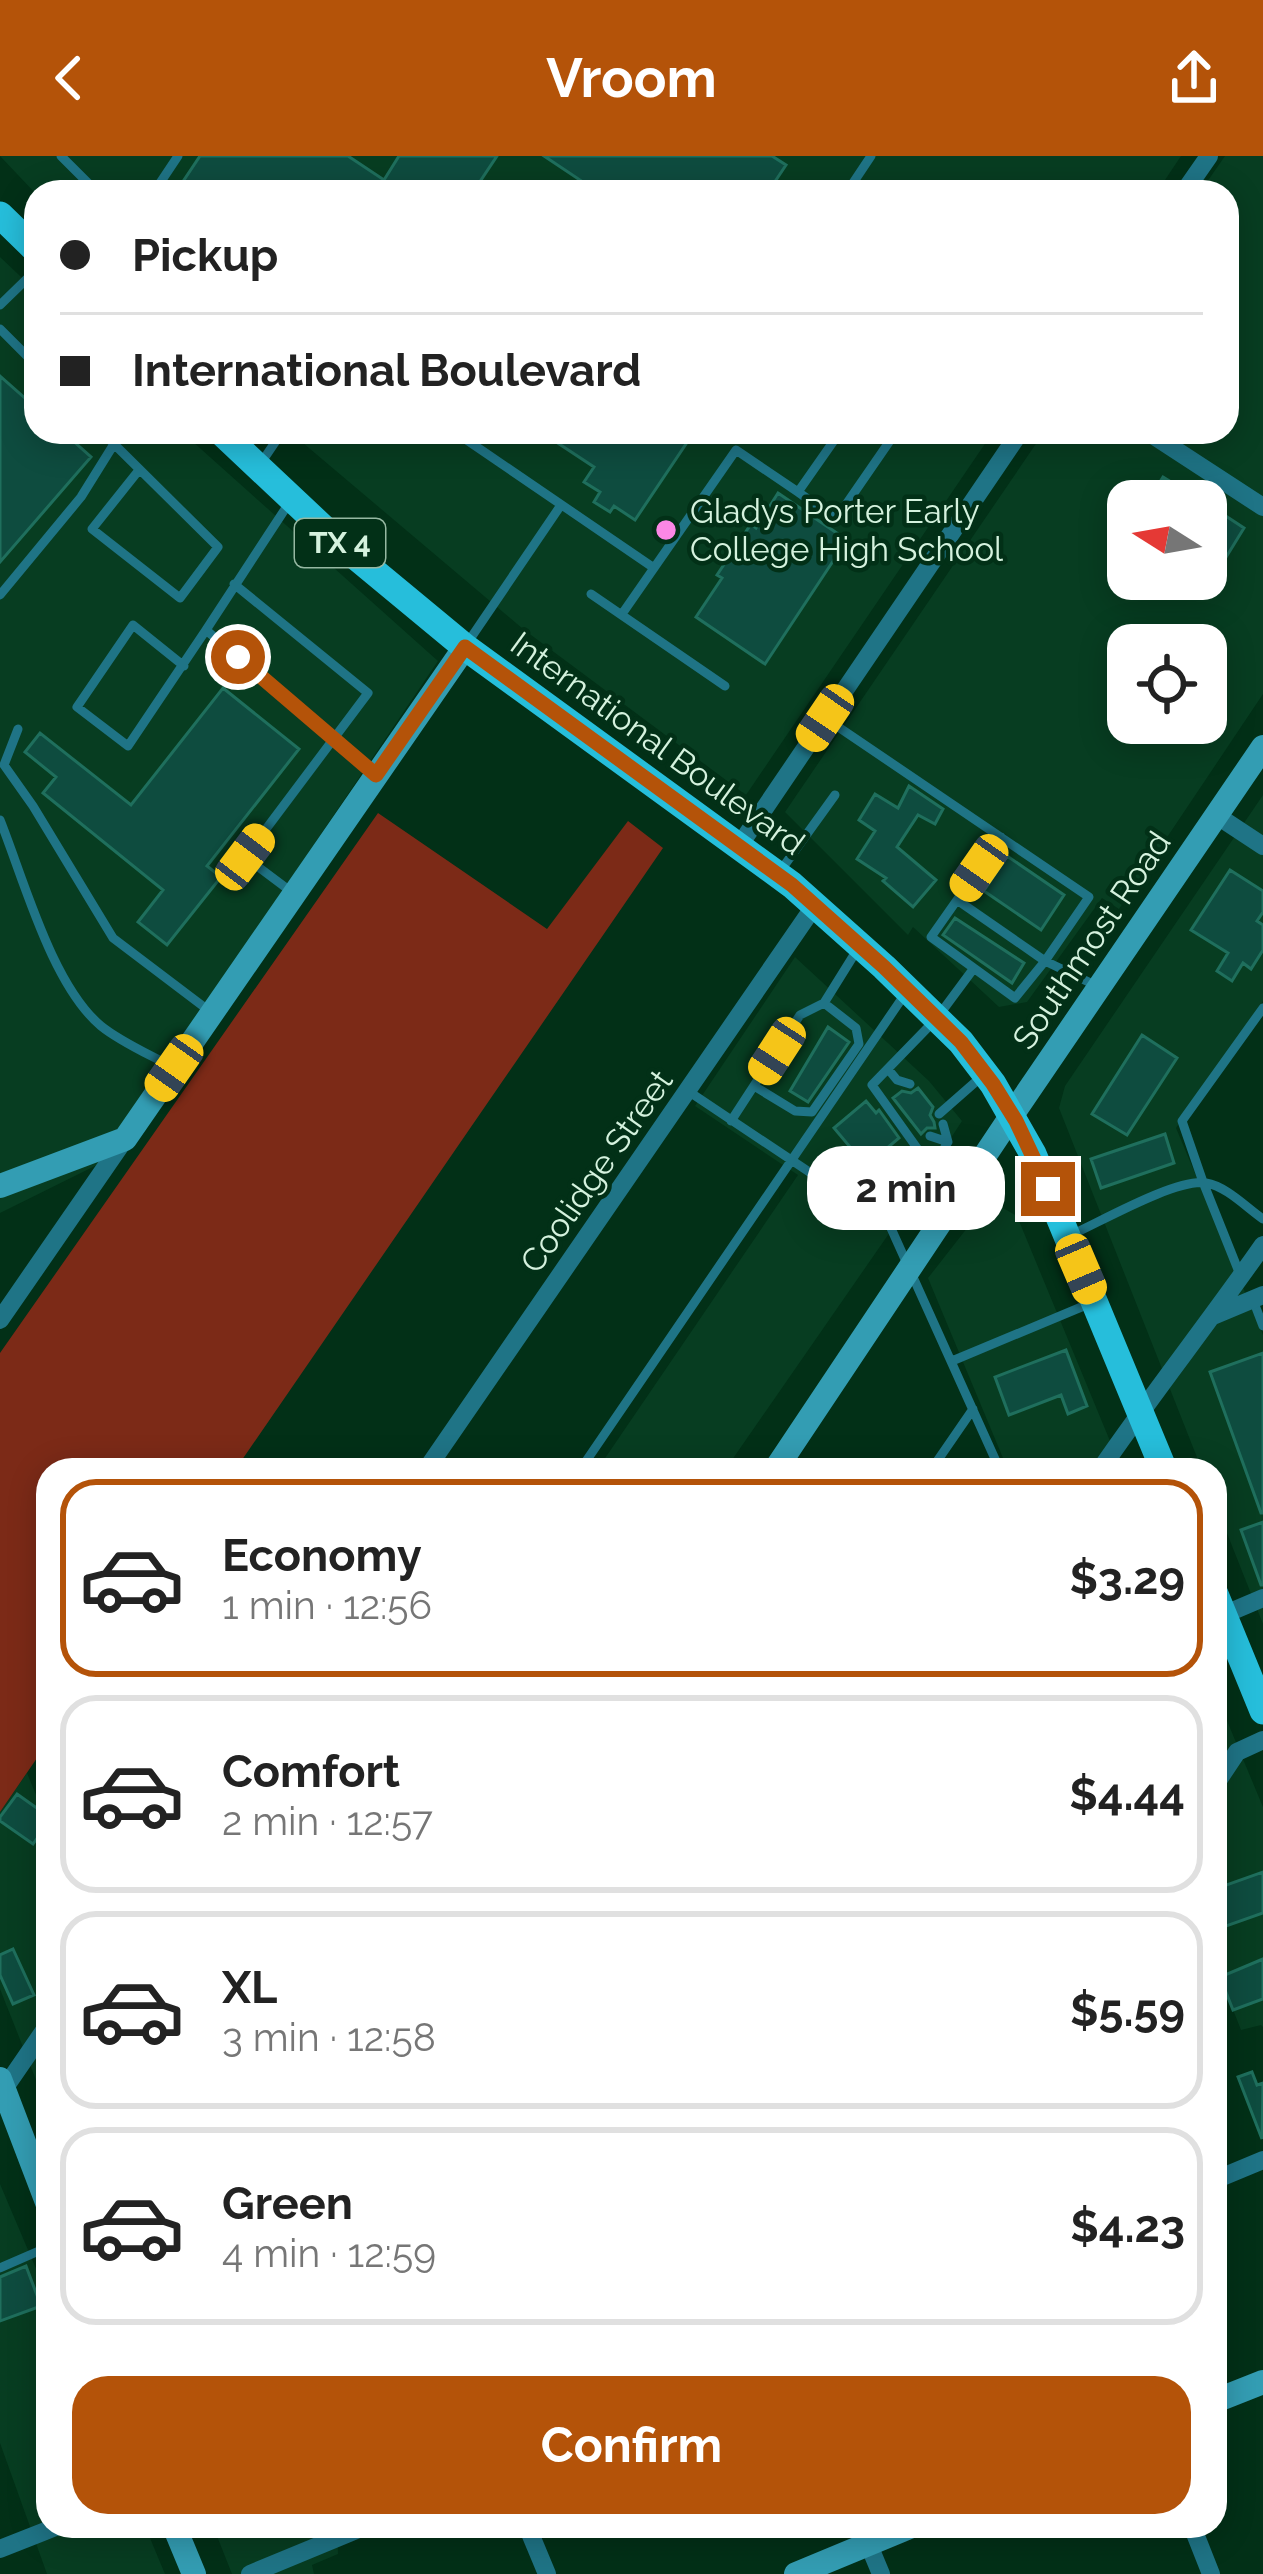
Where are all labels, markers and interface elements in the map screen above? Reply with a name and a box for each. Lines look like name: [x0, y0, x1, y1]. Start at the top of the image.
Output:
icon: back: [36, 45, 102, 111]
icon: share: [1161, 45, 1227, 111]
text: Vroom: [546, 46, 717, 110]
text: Pickup: [132, 229, 278, 282]
text: International Boulevard: [132, 344, 641, 397]
north arrow: [1107, 480, 1227, 600]
map controls: [1107, 480, 1227, 744]
place label: Gladys Porter Early College High School: [690, 492, 1004, 569]
marker: Gladys Porter Early College High School: [653, 517, 679, 543]
road number: TX 4: [295, 519, 385, 567]
street label: International Boulevard: [503, 624, 812, 863]
button: locate: [1107, 624, 1227, 744]
route start: [211, 630, 265, 684]
car: [790, 678, 860, 758]
car: [209, 817, 281, 897]
street label: Southmost Road: [1004, 824, 1179, 1057]
car: [944, 828, 1014, 908]
car: [742, 1011, 812, 1091]
car: [139, 1028, 209, 1108]
street label: Coolidge Street: [512, 1063, 681, 1280]
callout: 2 min: [808, 1147, 1006, 1231]
route end: [1021, 1162, 1075, 1216]
text: 2 min: [855, 1165, 957, 1211]
car: [1050, 1229, 1112, 1309]
icon: car: [78, 1524, 186, 1632]
text: Economy: [222, 1529, 422, 1582]
text: $3.29: [1070, 1552, 1185, 1605]
text: 1 min · 12:56: [222, 1582, 432, 1628]
icon: car: [78, 1740, 186, 1848]
text: Comfort: [222, 1745, 400, 1798]
text: $4.44: [1069, 1768, 1185, 1821]
text: 2 min · 12:57: [222, 1798, 433, 1844]
icon: car: [78, 1956, 186, 2064]
text: XL: [222, 1961, 277, 2014]
text: $5.59: [1070, 1984, 1185, 2037]
text: 3 min · 12:58: [222, 2014, 436, 2060]
icon: car: [78, 2172, 186, 2280]
text: Green: [222, 2177, 353, 2230]
text: $4.23: [1070, 2200, 1185, 2253]
text: 4 min · 12:59: [222, 2230, 436, 2276]
button: Confirm: [72, 2376, 1191, 2514]

